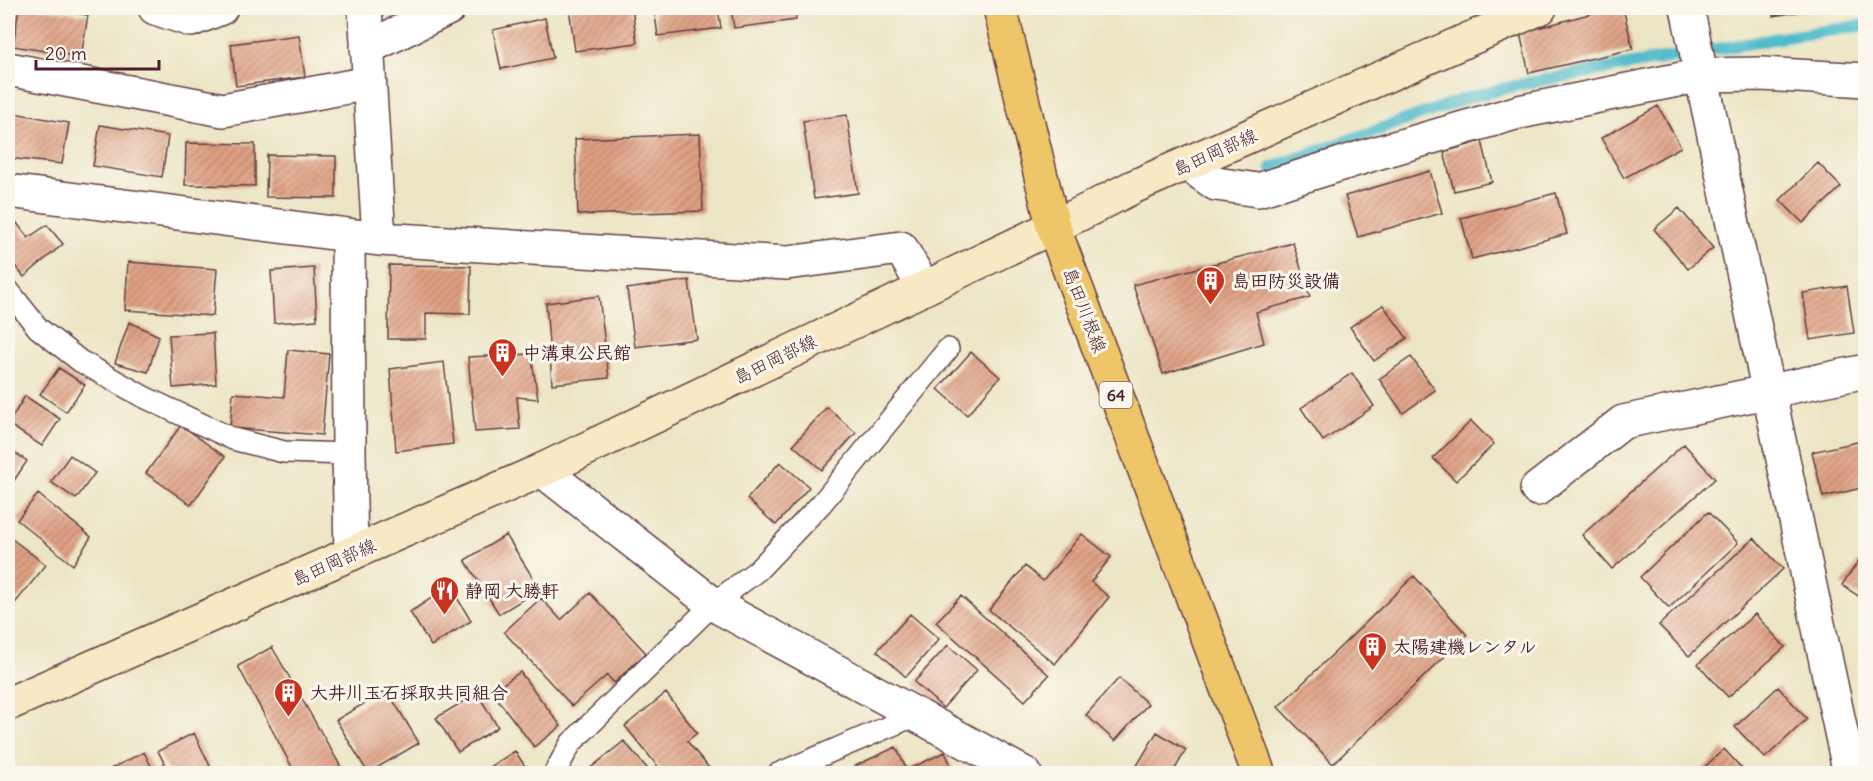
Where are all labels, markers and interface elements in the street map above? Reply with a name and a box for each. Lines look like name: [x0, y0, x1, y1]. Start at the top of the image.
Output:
scale bar: [36, 33, 159, 71]
text: 20 m: [45, 42, 87, 65]
street label: 島田岡部線: [1169, 123, 1261, 181]
street label: 島田川根線: [1058, 264, 1112, 356]
building icon: 島田防災設備: [1195, 264, 1227, 306]
place label: 島田防災設備: [1232, 269, 1340, 292]
street label: 島田岡部線: [730, 329, 820, 389]
building icon: 中溝東公民館: [486, 336, 518, 378]
place label: 中溝東公民館: [523, 341, 631, 364]
road number: 64: [1100, 382, 1132, 408]
street label: 島田岡部線: [288, 533, 380, 591]
restaurant icon: 静岡 大勝軒: [428, 574, 460, 616]
place label: 静岡 大勝軒: [465, 579, 559, 602]
building icon: 太陽建機レンタル: [1356, 630, 1388, 672]
place label: 太陽建機レンタル: [1393, 635, 1536, 658]
building icon: 大井川玉石採取共同組合: [273, 676, 305, 718]
place label: 大井川玉石採取共同組合: [310, 681, 508, 704]

